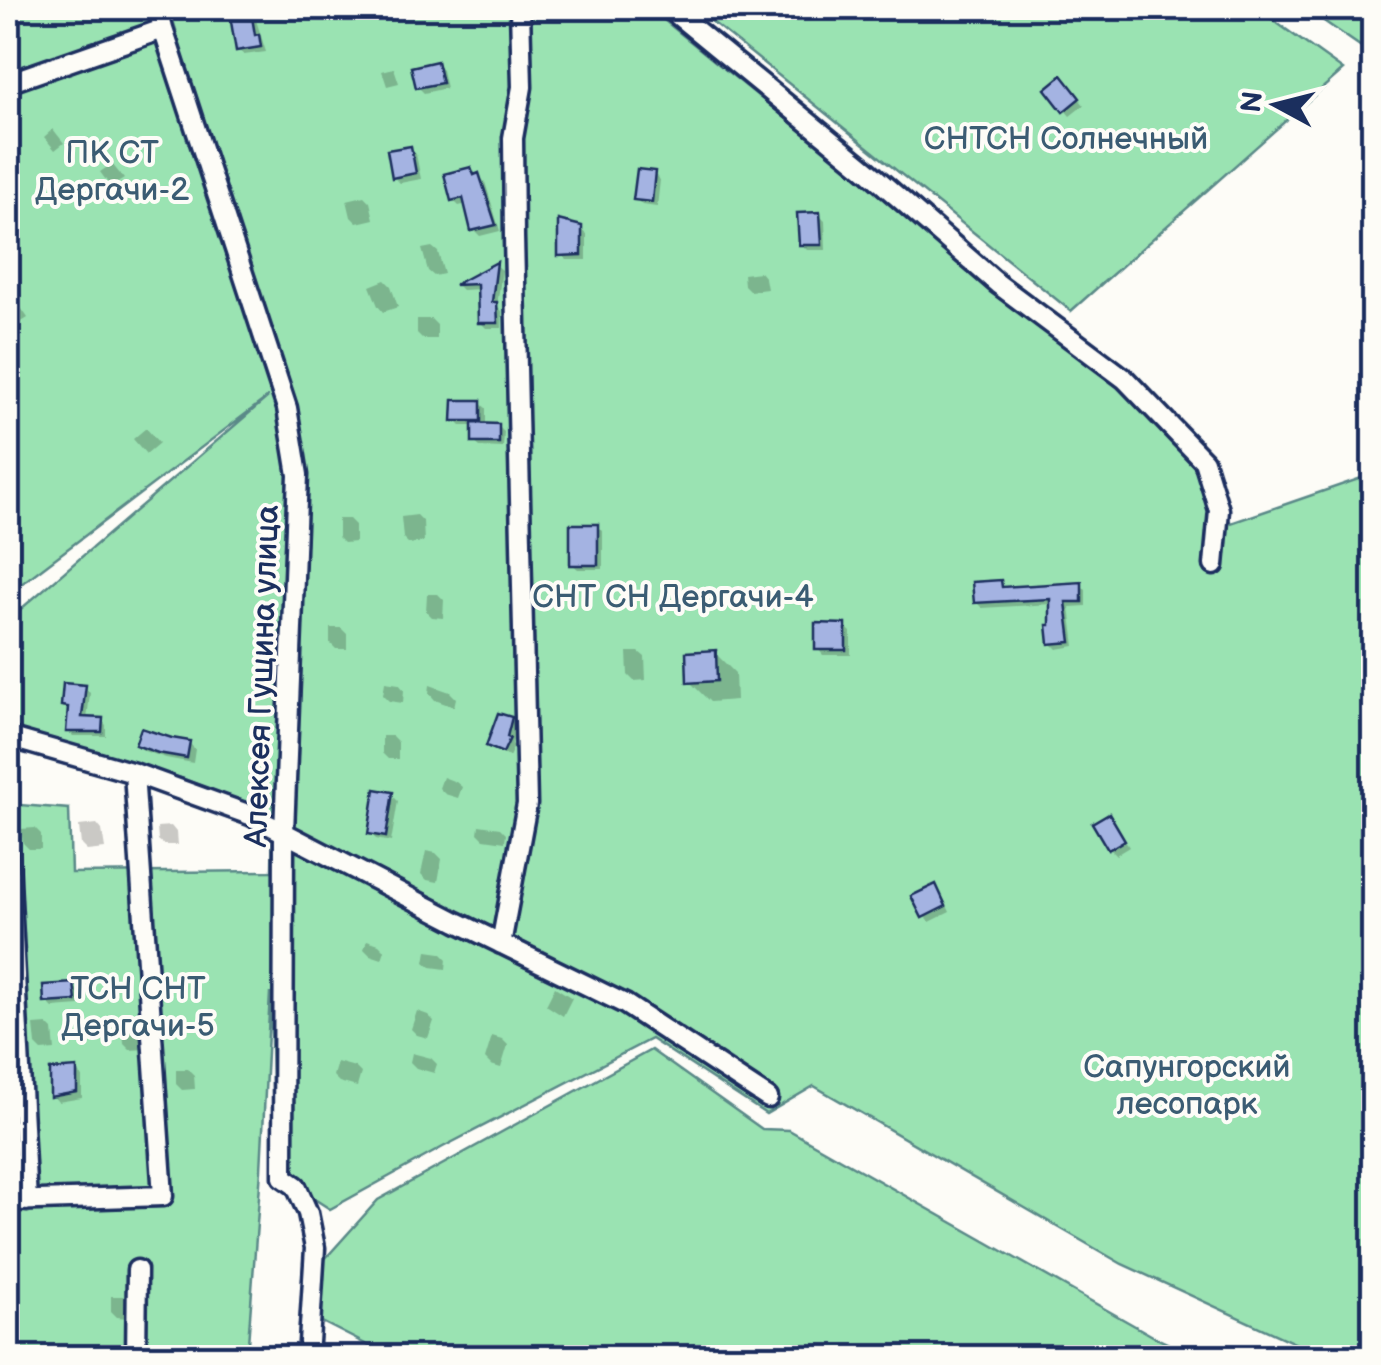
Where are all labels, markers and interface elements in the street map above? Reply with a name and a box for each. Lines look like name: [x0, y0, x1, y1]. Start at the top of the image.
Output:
north arrow: [1226, 55, 1326, 155]
text: N: [1235, 90, 1270, 115]
park label: СНТСН Солнечный: [924, 120, 1208, 159]
park label: ПК СТ Дергачи-2: [35, 134, 189, 210]
street label: Алексея Гущина улица: [237, 504, 288, 849]
park label: СНТ СН Дергачи-4: [532, 578, 814, 617]
park label: ТСН СНТ Дергачи-5: [61, 970, 215, 1046]
park label: Сапунгорский лесопарк: [1083, 1048, 1291, 1124]

